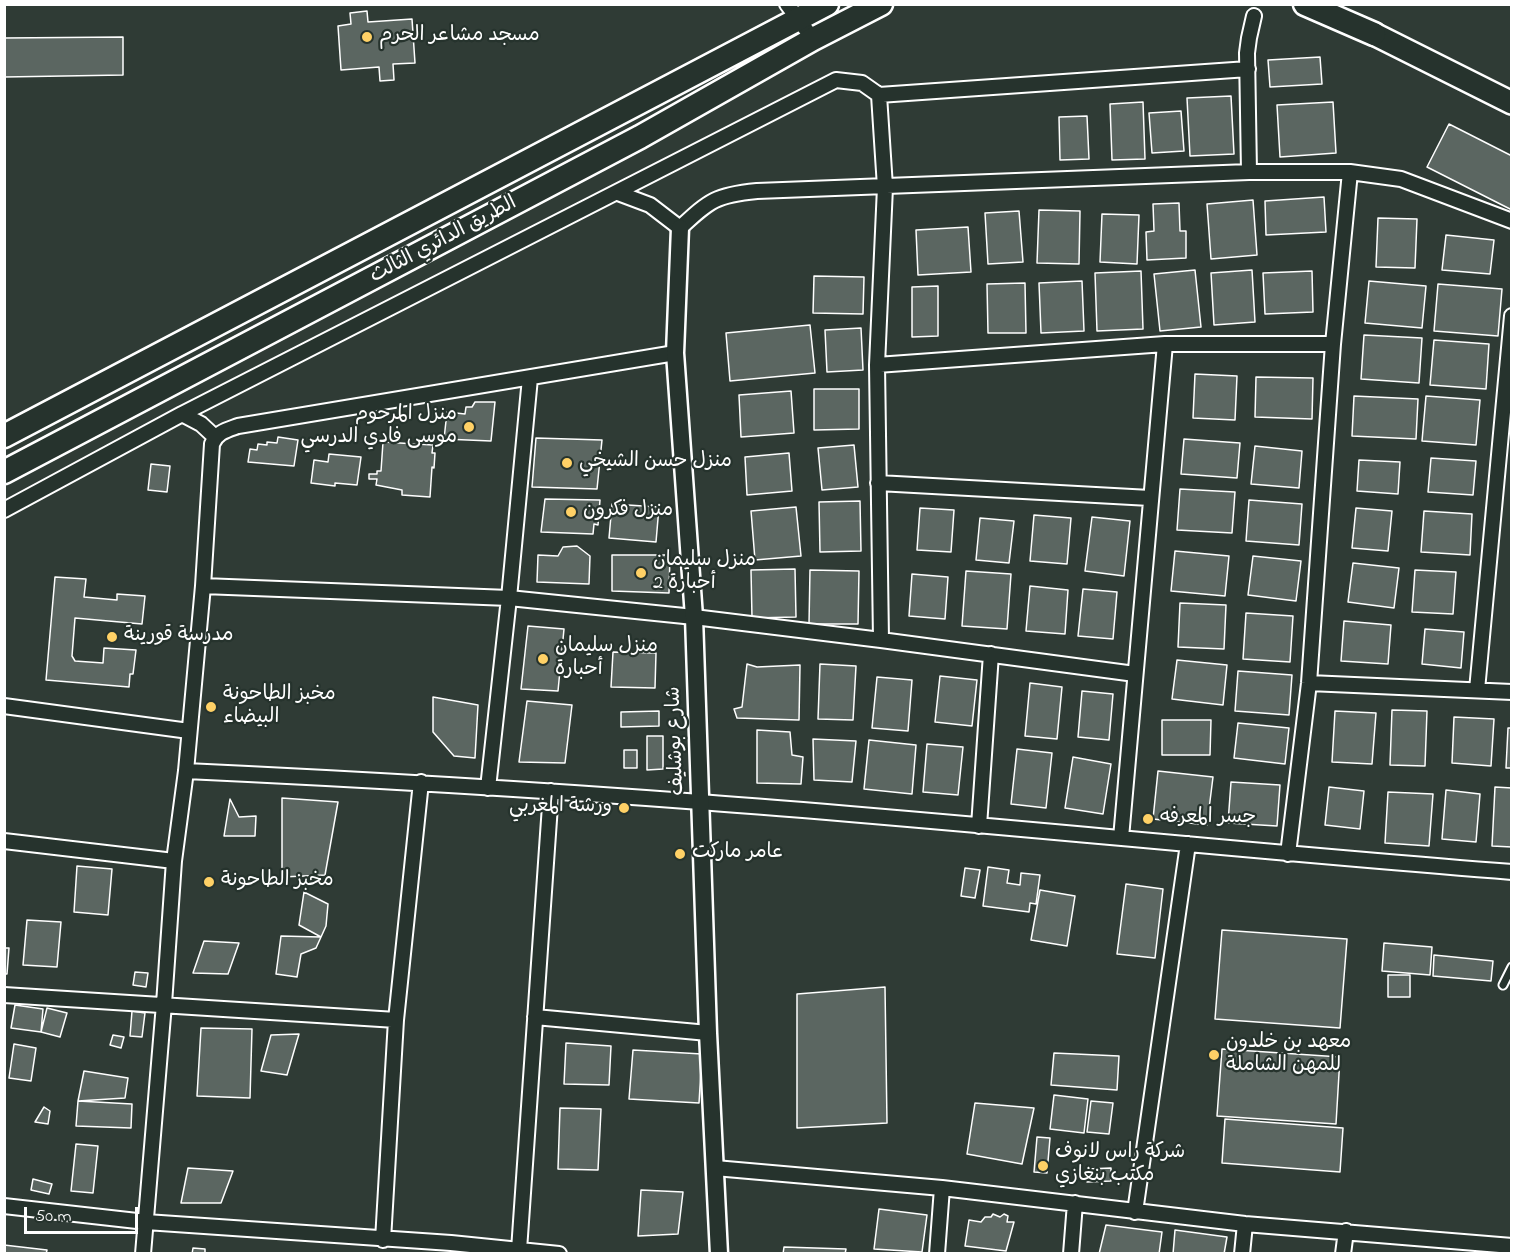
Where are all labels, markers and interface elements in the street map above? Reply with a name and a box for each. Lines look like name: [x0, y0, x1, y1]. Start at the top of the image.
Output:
place label: مسجد مشاعر الحرم: [379, 25, 540, 49]
marker: مسجد مشاعر الحرم: [360, 30, 374, 44]
street label: الطريق الدائري الثالث: [367, 192, 521, 290]
place label: منزل المرحوم موسى فادي الدرسي: [300, 404, 457, 451]
marker: منزل المرحوم موسى فادي الدرسي: [462, 420, 476, 434]
place label: منزل حسن الشيخي: [579, 451, 732, 475]
marker: منزل حسن الشيخي: [560, 456, 574, 470]
place label: منزل فكرون: [583, 500, 673, 524]
marker: منزل فكرون: [564, 505, 578, 519]
place label: منزل سليمان أحبارة 2: [653, 550, 756, 597]
marker: منزل سليمان أحبارة 2: [634, 566, 648, 580]
place label: مدرسة قورينة: [124, 625, 233, 649]
marker: مدرسة قورينة: [105, 630, 119, 644]
place label: منزل سليمان أحبارة: [555, 636, 658, 683]
marker: منزل سليمان أحبارة: [536, 652, 550, 666]
place label: مخبز الطاحونة البيضاء: [223, 684, 336, 731]
street label: شارع بوشليف: [663, 686, 691, 796]
marker: مخبز الطاحونة البيضاء: [204, 700, 218, 714]
place label: ورشة المغربي: [509, 796, 612, 820]
marker: ورشة المغربي: [617, 801, 631, 815]
place label: جسر المعرفه: [1160, 807, 1256, 831]
marker: جسر المعرفه: [1141, 812, 1155, 826]
place label: عامر ماركت: [692, 842, 784, 866]
marker: عامر ماركت: [673, 847, 687, 861]
place label: مخبز الطاحونة: [221, 870, 334, 894]
marker: مخبز الطاحونة: [202, 875, 216, 889]
place label: معهد بن خلدون للمهن الشاملة: [1226, 1032, 1351, 1079]
marker: معهد بن خلدون للمهن الشاملة: [1207, 1048, 1221, 1062]
place label: شركة راس لانوف مكتب بنغازي: [1055, 1142, 1185, 1189]
marker: شركة راس لانوف مكتب بنغازي: [1036, 1159, 1050, 1173]
scale bar: [27, 1195, 141, 1233]
text: 50 m: [35, 1204, 72, 1230]

